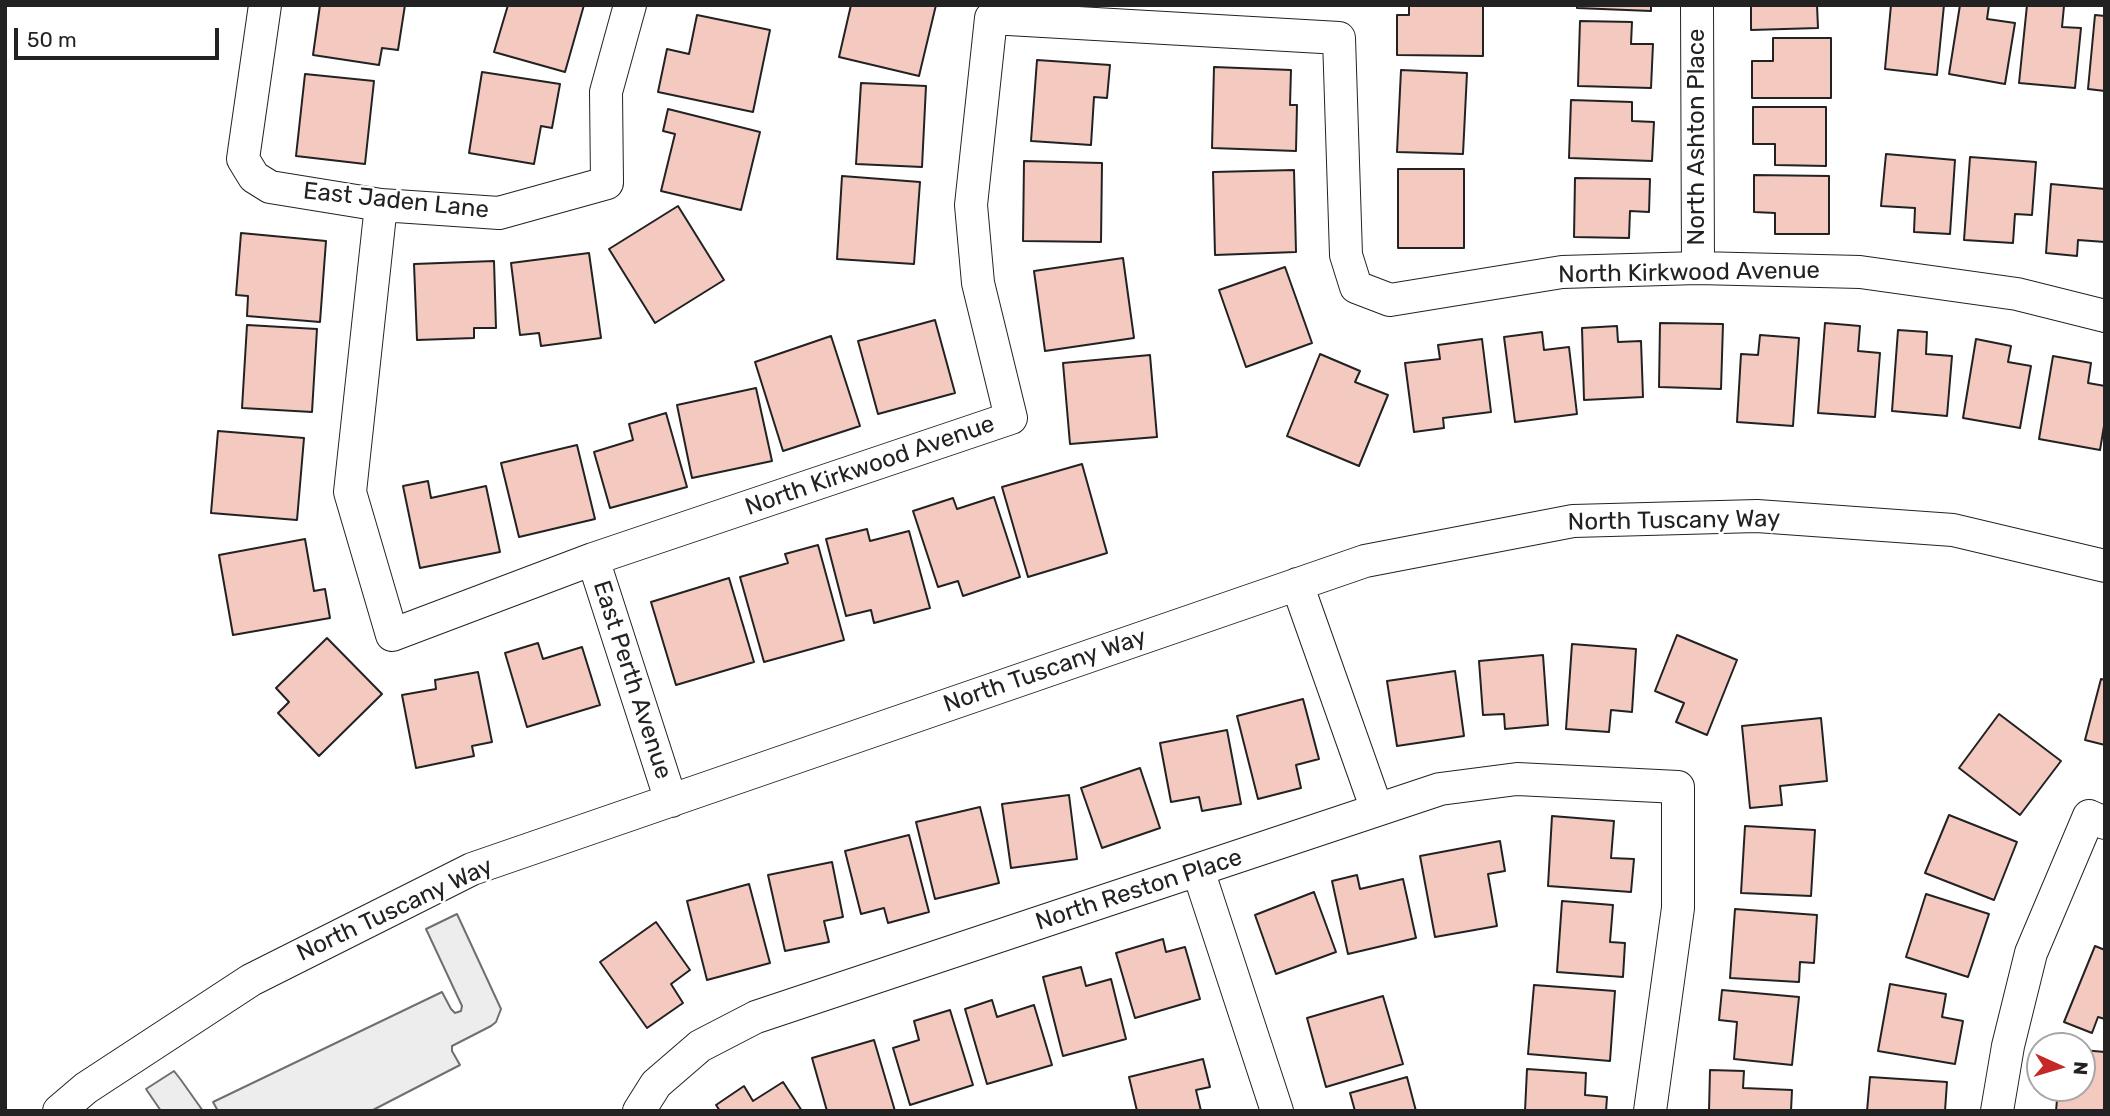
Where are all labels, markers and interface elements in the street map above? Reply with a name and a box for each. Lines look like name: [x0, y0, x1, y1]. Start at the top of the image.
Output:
scale bar: [18, 14, 222, 58]
text: 50 m: [27, 27, 77, 52]
street label: North Ashton Place: [1683, 29, 1711, 245]
street label: East Jaden Lane: [302, 177, 490, 225]
street label: North Kirkwood Avenue: [1558, 256, 1820, 290]
street label: North Kirkwood Avenue: [742, 410, 998, 522]
street label: North Tuscany Way: [1567, 505, 1781, 537]
street label: East Perth Avenue: [586, 577, 678, 783]
street label: North Tuscany Way: [940, 623, 1150, 719]
street label: North Reston Place: [1032, 843, 1246, 937]
street label: North Tuscany Way: [292, 852, 498, 968]
north arrow: [2026, 1032, 2096, 1102]
text: N: [2069, 1061, 2092, 1076]

